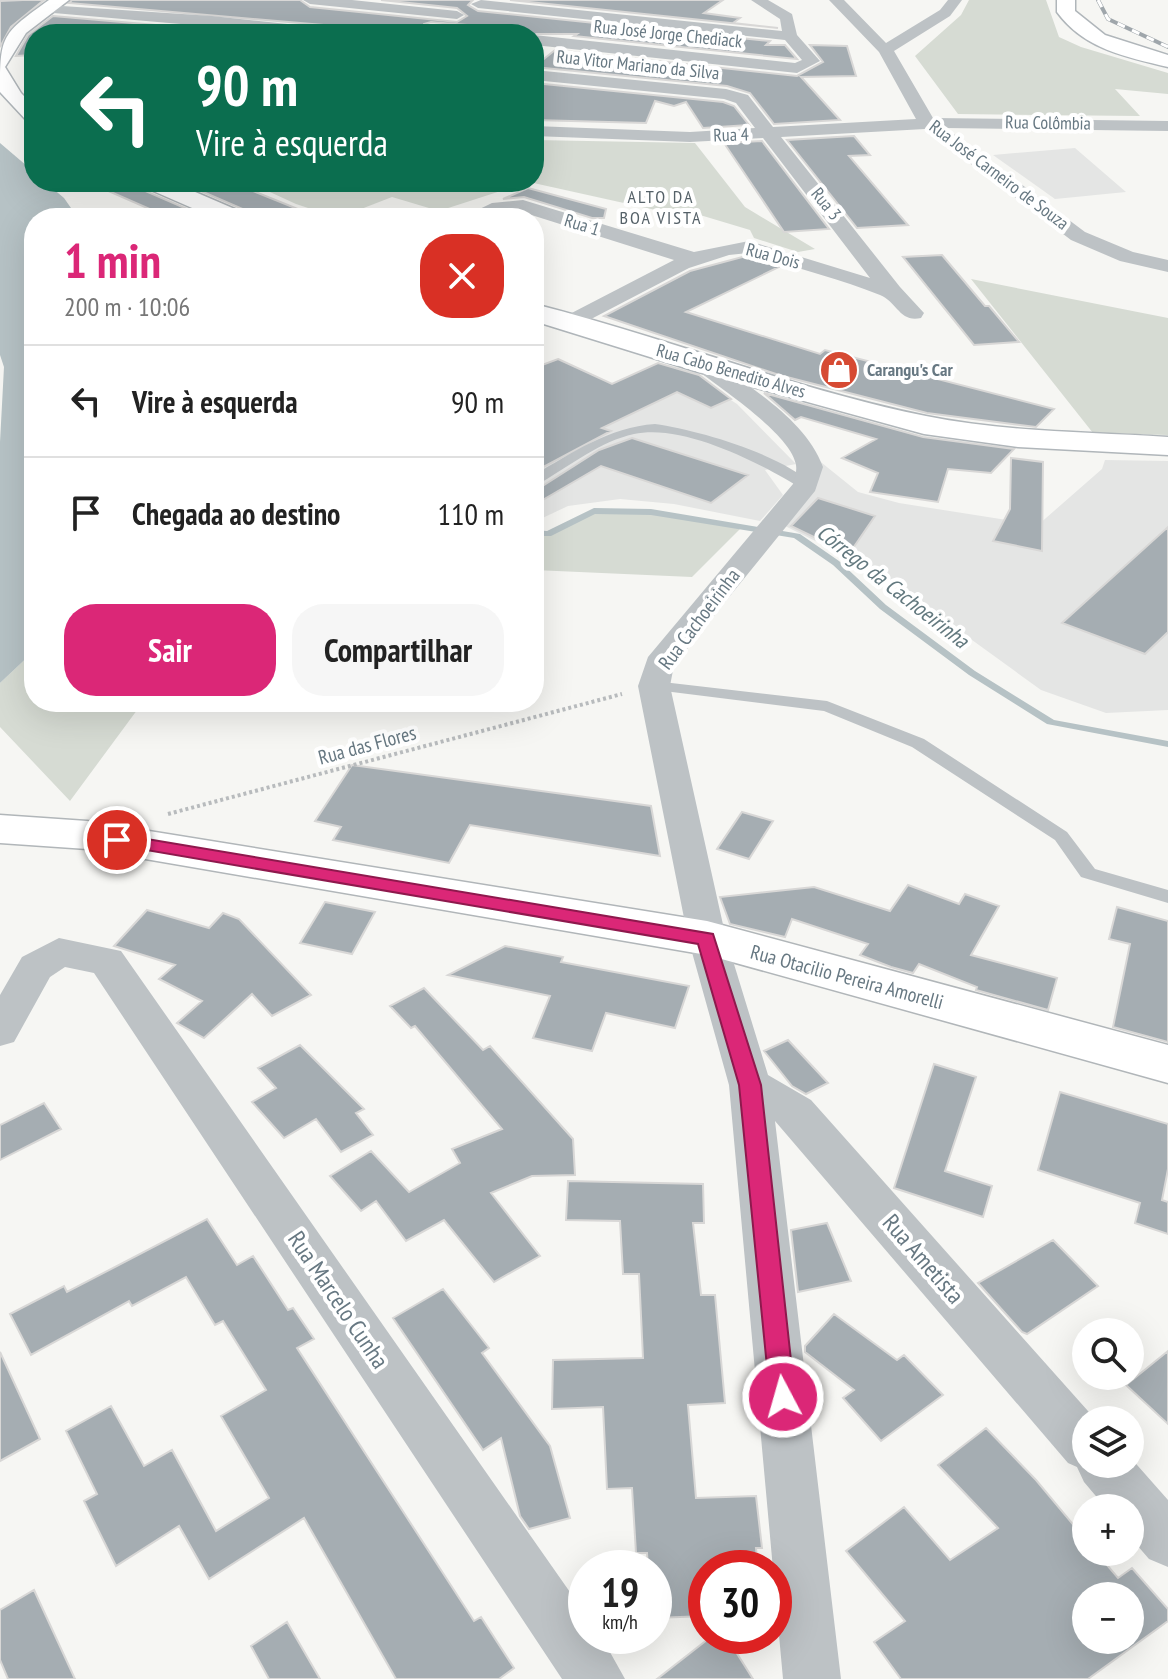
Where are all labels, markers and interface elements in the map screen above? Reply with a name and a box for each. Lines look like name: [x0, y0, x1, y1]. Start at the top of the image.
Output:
street label: Rua José Jorge Chediack: [593, 14, 743, 53]
street label: Rua Vitor Mariano da Silva: [555, 45, 721, 84]
text: 90 m: [196, 49, 298, 121]
icon: left: [64, 56, 168, 160]
street label: Rua Colômbia: [1005, 110, 1091, 135]
street label: Rua José Carneiro de Souza: [925, 115, 1074, 235]
text: Vire à esquerda: [196, 119, 388, 166]
street label: Rua 4: [713, 122, 749, 147]
street label: Rua 3: [806, 183, 847, 225]
district label: ALTO DA BOA VISTA: [619, 185, 703, 229]
street label: Rua 1: [562, 208, 603, 241]
text: 1 min: [64, 229, 161, 291]
button: close: [420, 234, 504, 318]
street label: Rua Dois: [744, 237, 803, 274]
text: 200 m · 10:06: [64, 290, 190, 323]
street label: Rua Cabo Benedito Alves: [654, 338, 808, 403]
shop icon: Carangu's Car: [818, 349, 860, 391]
place label: Carangu's Car: [867, 358, 953, 381]
icon: left: [64, 379, 108, 423]
text: Vire à esquerda: [132, 382, 298, 421]
text: 90 m: [451, 382, 504, 421]
icon: arrive: [64, 491, 108, 535]
text: Chegada ao destino: [132, 494, 340, 533]
text: 110 m: [438, 494, 504, 533]
water label: Córrego da Cachoeirinha: [811, 518, 975, 655]
street label: Rua Cachoeirinha: [653, 563, 745, 675]
button: Sair: [64, 604, 276, 696]
button: Compartilhar: [292, 604, 504, 696]
street label: Rua das Flores: [315, 719, 419, 771]
pin: [83, 806, 151, 874]
icon: arrive: [95, 818, 139, 862]
street label: Rua Otacilio Pereira Amorelli: [748, 939, 946, 1015]
street label: Rua Ametista: [876, 1207, 971, 1310]
street label: Rua Marcelo Cunha: [281, 1225, 396, 1374]
map controls: [1072, 1318, 1144, 1654]
button: search: [1072, 1318, 1144, 1390]
position arrow: [741, 1355, 825, 1439]
button: layers: [1072, 1406, 1144, 1478]
button: +: [1072, 1494, 1144, 1566]
speed limit sign: 30: [688, 1550, 792, 1654]
text: 19: [601, 1566, 639, 1618]
button: −: [1072, 1582, 1144, 1654]
text: km/h: [602, 1609, 638, 1635]

